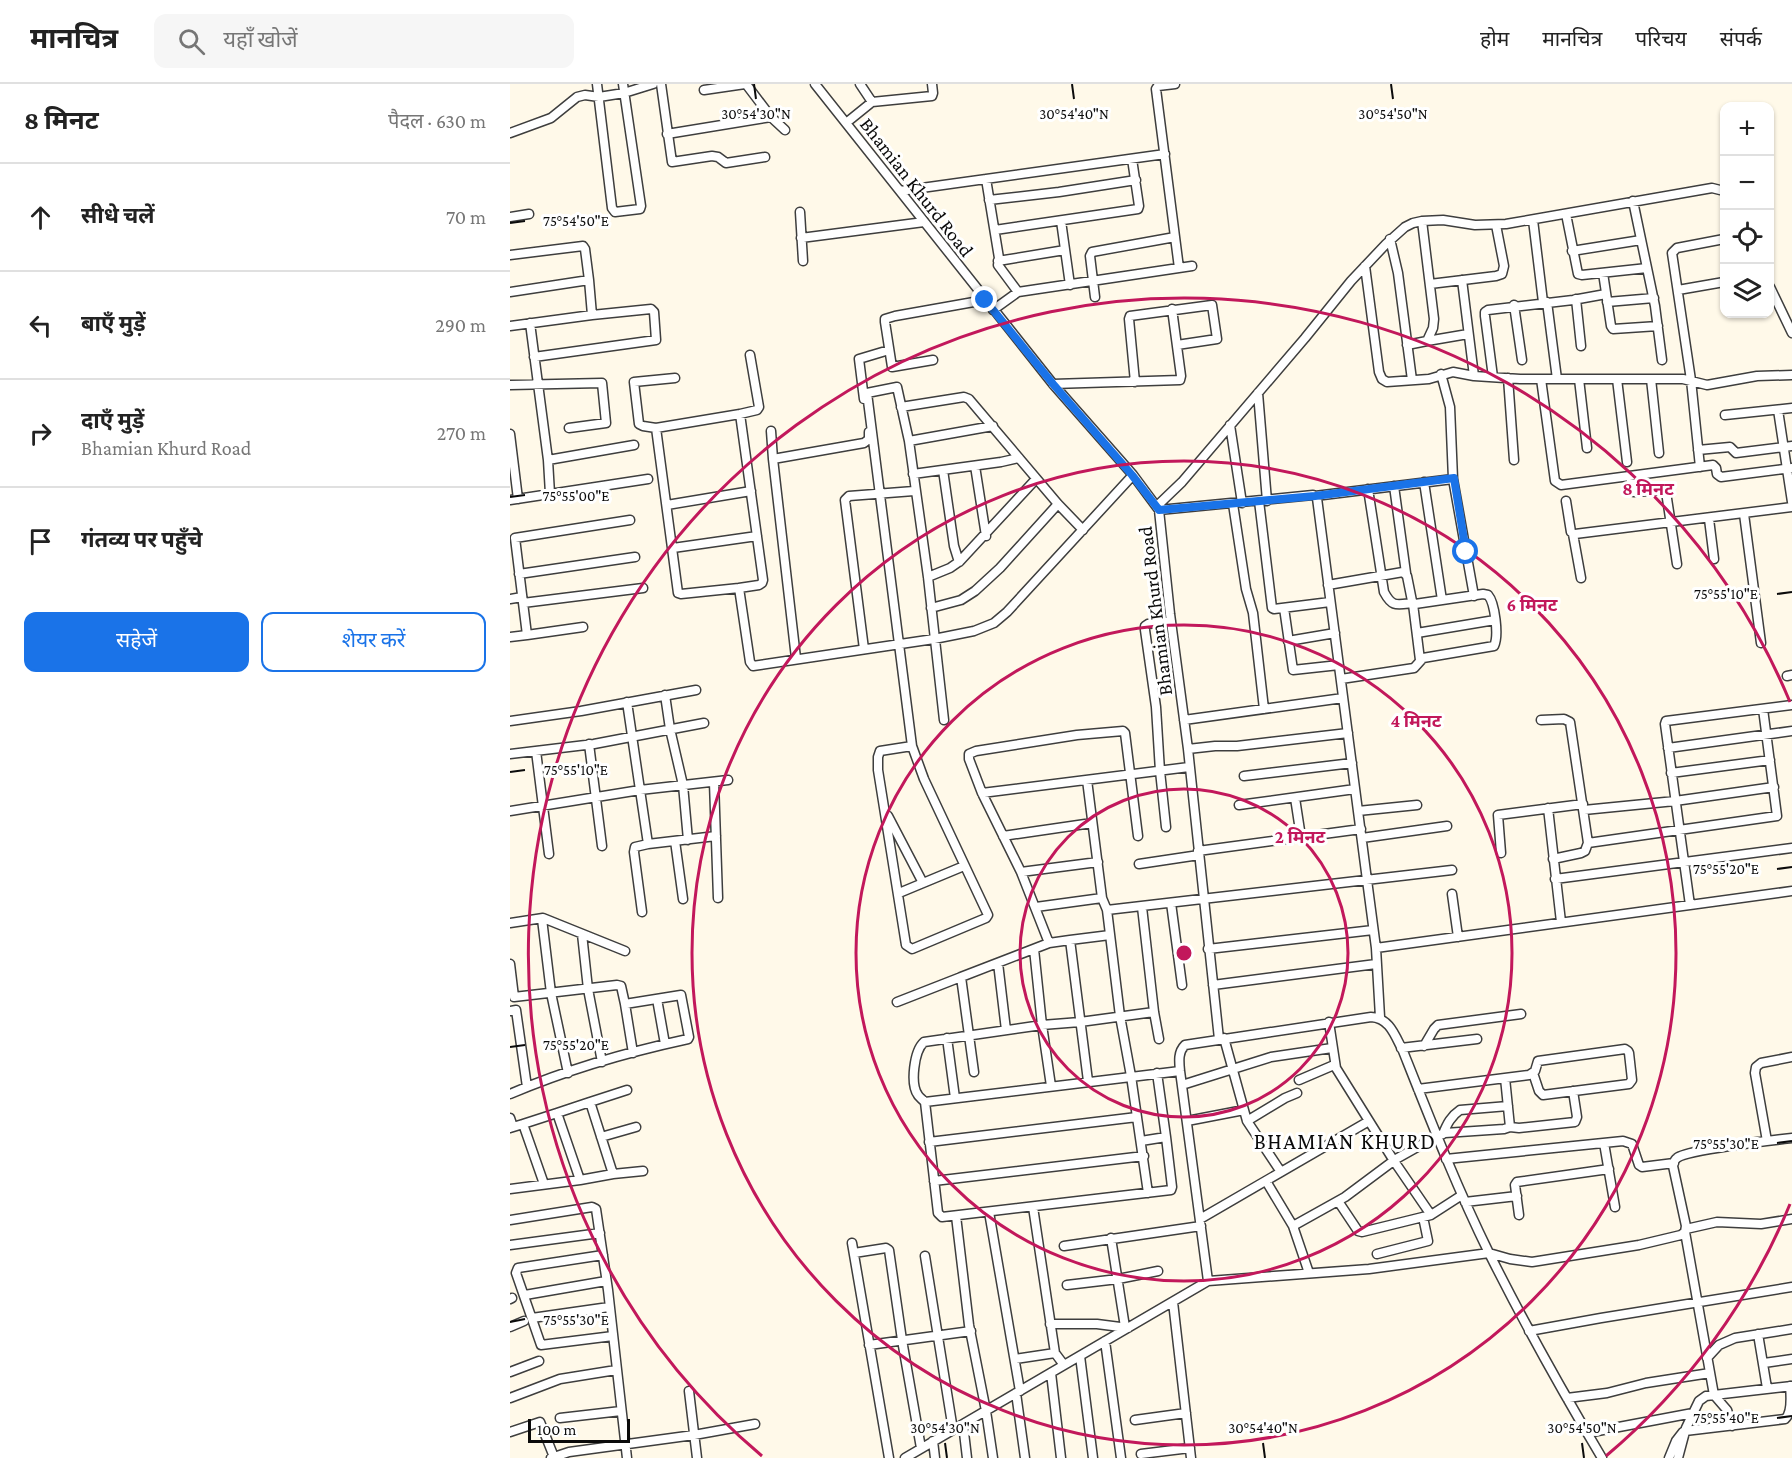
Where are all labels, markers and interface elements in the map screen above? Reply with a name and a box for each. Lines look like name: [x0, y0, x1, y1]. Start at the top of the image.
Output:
search box: [154, 14, 574, 68]
text: मानचित्र: [30, 23, 118, 54]
icon: search: [175, 25, 208, 58]
text: यहाँ खोजें: [223, 27, 298, 52]
text: होम: [1480, 27, 1509, 51]
text: मानचित्र: [1542, 27, 1602, 51]
text: परिचय: [1635, 27, 1687, 51]
text: संपर्क: [1720, 27, 1762, 51]
map controls: [1720, 102, 1774, 318]
button: +: [1720, 102, 1774, 156]
text: 8 मिनट: [24, 106, 99, 135]
text: 30°54'30"N: [721, 106, 791, 122]
text: 30°54'40"N: [1039, 106, 1109, 122]
text: 30°54'50"N: [1358, 106, 1428, 122]
text: पैदल · 630 m: [388, 110, 486, 132]
street label: Bhamian Khurd Road: [856, 113, 978, 261]
button: −: [1720, 156, 1774, 210]
icon: ahead: [24, 201, 57, 234]
text: सीधे चलें: [81, 203, 155, 228]
text: 70 m: [446, 206, 486, 228]
button: locate: [1720, 210, 1774, 264]
text: 75°54'50"E: [543, 213, 609, 229]
button: layers: [1720, 264, 1774, 318]
route end: [971, 286, 997, 312]
icon: left: [24, 309, 57, 342]
text: बाएँ मुड़ें: [81, 311, 146, 336]
text: 290 m: [435, 314, 486, 336]
text: दाएँ मुड़ें: [81, 408, 144, 433]
icon: right: [24, 417, 57, 450]
text: 270 m: [437, 422, 486, 444]
text: Bhamian Khurd Road: [81, 437, 251, 459]
text: 8 मिनट: [1622, 479, 1674, 499]
text: 75°55'00"E: [543, 488, 609, 504]
icon: arrive: [24, 525, 57, 558]
street label: Bhamian Khurd Road: [1134, 525, 1176, 697]
text: गंतव्य पर पहुँचे: [81, 527, 203, 552]
route start: [1452, 538, 1478, 564]
text: 75°55'10"E: [1694, 586, 1758, 602]
text: 6 मिनट: [1506, 595, 1558, 615]
button: सहेजें: [24, 612, 249, 672]
button: शेयर करें: [261, 612, 486, 672]
text: 4 मिनट: [1391, 711, 1442, 731]
text: 75°55'10"E: [544, 762, 608, 778]
text: 2 मिनट: [1275, 827, 1326, 847]
text: 75°55'20"E: [1693, 861, 1759, 877]
centre of rings: [1174, 943, 1194, 963]
text: 75°55'20"E: [543, 1037, 609, 1053]
district label: BHAMIAN KHURD: [1254, 1129, 1436, 1154]
text: 75°55'30"E: [1693, 1136, 1759, 1152]
text: 75°55'30"E: [543, 1312, 609, 1328]
text: 75°55'40"E: [1693, 1410, 1759, 1426]
scale bar: [528, 1416, 630, 1444]
text: 30°54'30"N: [910, 1420, 980, 1436]
text: 30°54'40"N: [1228, 1420, 1298, 1436]
text: 30°54'50"N: [1547, 1420, 1617, 1436]
text: 100 m: [537, 1421, 576, 1438]

